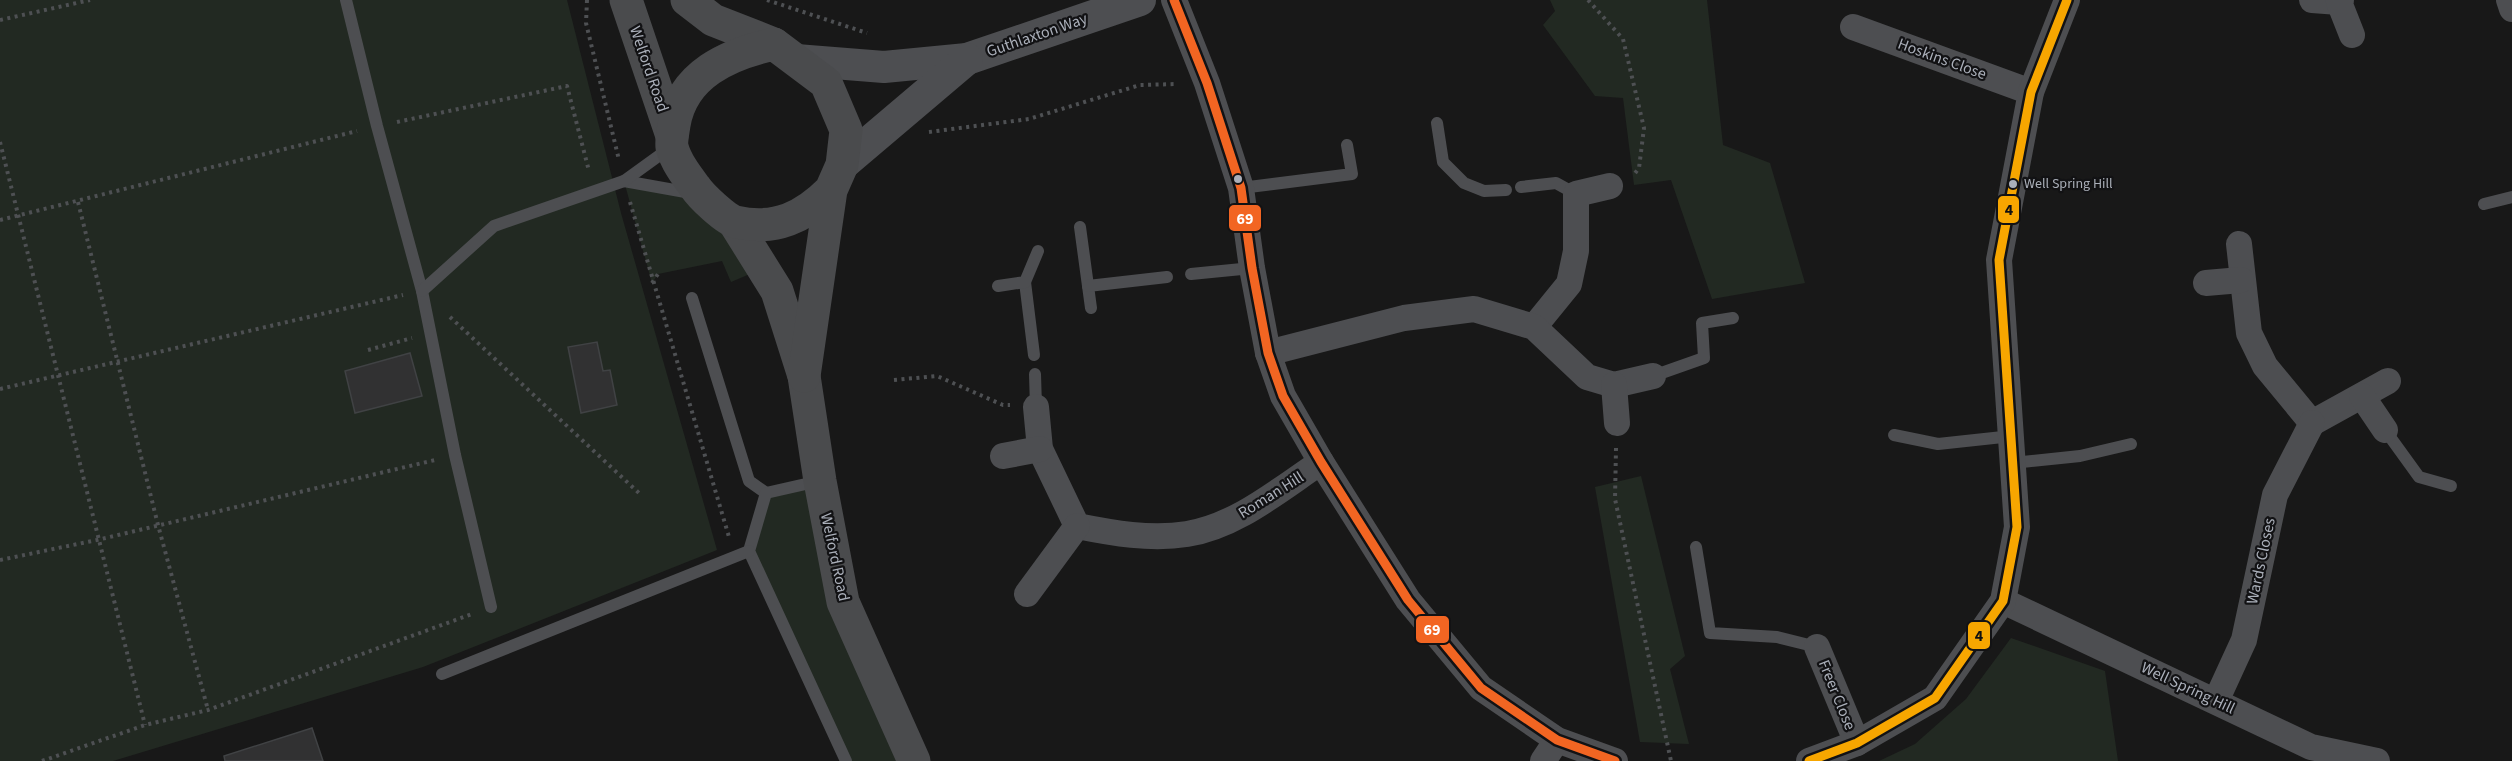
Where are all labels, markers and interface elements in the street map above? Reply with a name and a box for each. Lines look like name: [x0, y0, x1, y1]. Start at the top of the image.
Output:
street label: Guthlaxton Way: [984, 7, 1091, 63]
street label: Welford Road: [624, 23, 674, 115]
street label: Hoskins Close: [1895, 33, 1989, 85]
unlabelled marker: [1232, 173, 1244, 185]
place label: Well Spring Hill: [2024, 174, 2113, 194]
marker: Well Spring Hill: [2007, 178, 2019, 190]
line badge: 4: [1997, 195, 2020, 224]
text: 4: [2005, 199, 2014, 221]
line badge: 69: [1228, 204, 1262, 232]
text: 69: [1237, 208, 1253, 230]
street label: Roman Hill: [1234, 466, 1308, 524]
street label: Welford Road: [815, 511, 855, 603]
street label: Wards Closes: [2241, 516, 2281, 606]
line badge: 69: [1415, 615, 1450, 644]
text: 69: [1424, 619, 1440, 641]
line badge: 4: [1967, 621, 1991, 650]
text: 4: [1975, 625, 1984, 647]
street label: Freer Close: [1813, 657, 1861, 734]
street label: Well Spring Hill: [2137, 657, 2239, 719]

